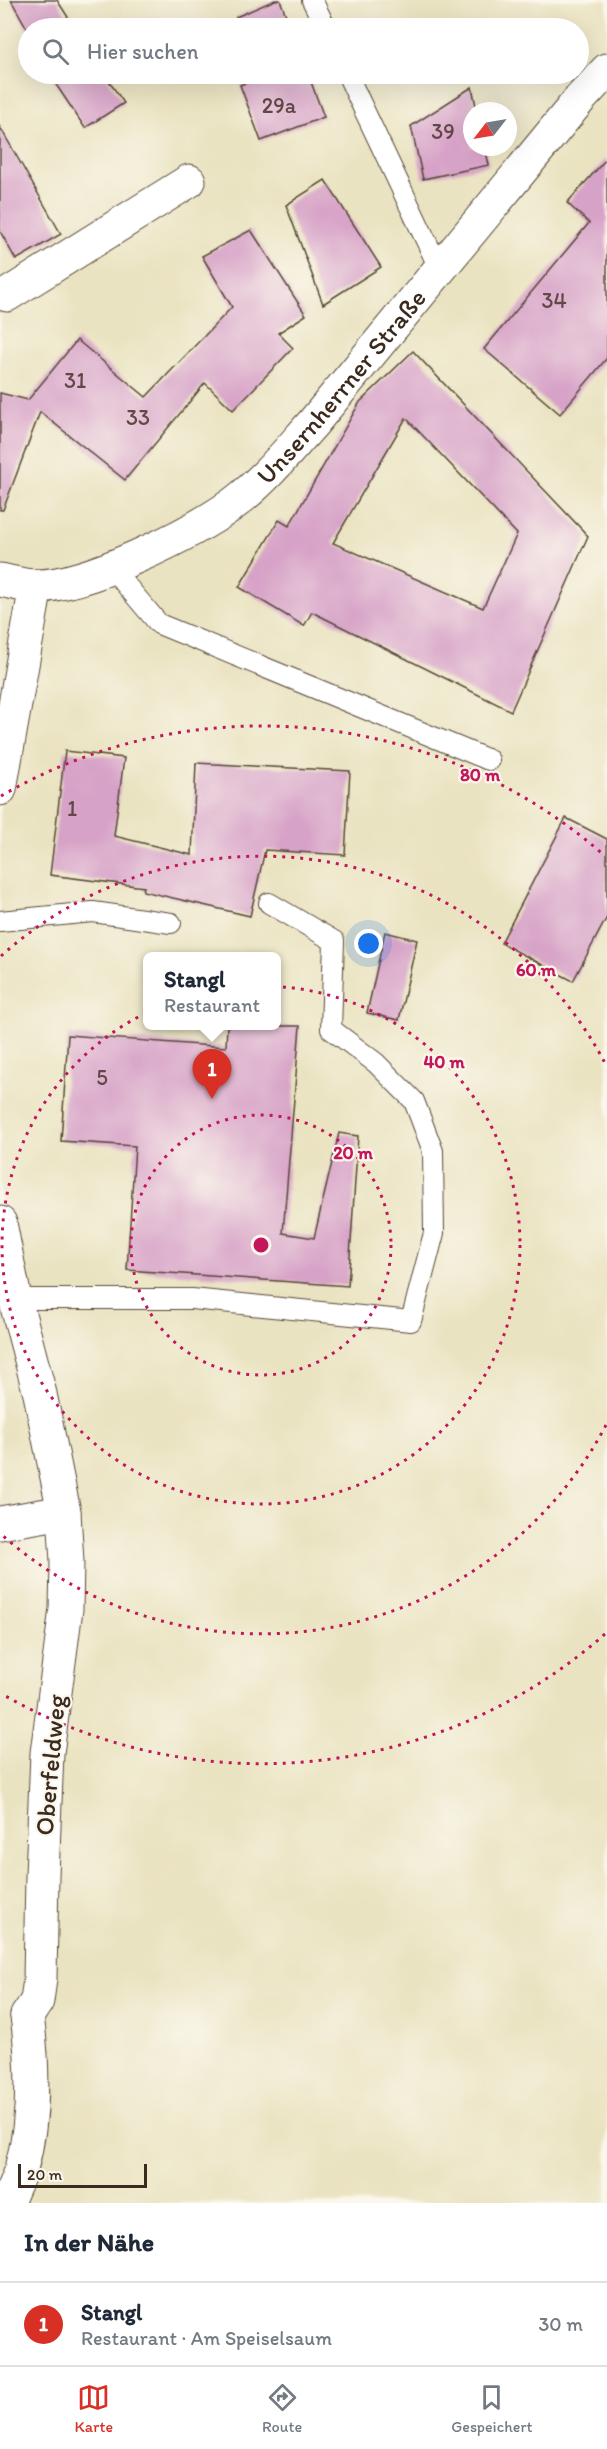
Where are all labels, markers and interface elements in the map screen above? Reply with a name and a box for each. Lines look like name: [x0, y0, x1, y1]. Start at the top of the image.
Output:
search box: [18, 18, 589, 84]
icon: search: [39, 35, 72, 68]
text: Hier suchen: [87, 38, 198, 65]
house number: 29a: [262, 92, 297, 119]
north arrow: [463, 102, 517, 156]
house number: 39: [431, 118, 455, 145]
street label: Unsernherrner Straße: [250, 282, 433, 491]
house number: 34: [541, 287, 567, 314]
house number: 31: [64, 367, 86, 394]
house number: 33: [126, 404, 150, 431]
text: 80 m: [460, 764, 501, 786]
house number: 1: [67, 795, 77, 822]
your location: [354, 929, 383, 958]
popup: [143, 952, 281, 1030]
text: 60 m: [516, 959, 557, 981]
text: Stangl: [164, 966, 225, 993]
text: Restaurant: [164, 993, 260, 1017]
pin: 1: [192, 1050, 232, 1099]
text: 40 m: [423, 1051, 465, 1073]
house number: 5: [96, 1064, 108, 1091]
text: 20 m: [333, 1142, 374, 1164]
centre of rings: [251, 1235, 271, 1255]
street label: Oberfeldweg: [28, 1692, 72, 1837]
scale bar: [18, 2161, 147, 2188]
text: 20 m: [27, 2165, 62, 2184]
text: In der Nähe: [24, 2226, 154, 2258]
text: Stangl: [81, 2299, 142, 2326]
text: 1: [39, 2312, 48, 2336]
text: 30 m: [538, 2312, 583, 2336]
text: Restaurant · Am Speiselsaum: [81, 2326, 332, 2350]
tab: Karte: [75, 2381, 113, 2436]
tab: Route: [262, 2381, 302, 2436]
tab: Gespeichert: [451, 2381, 532, 2436]

